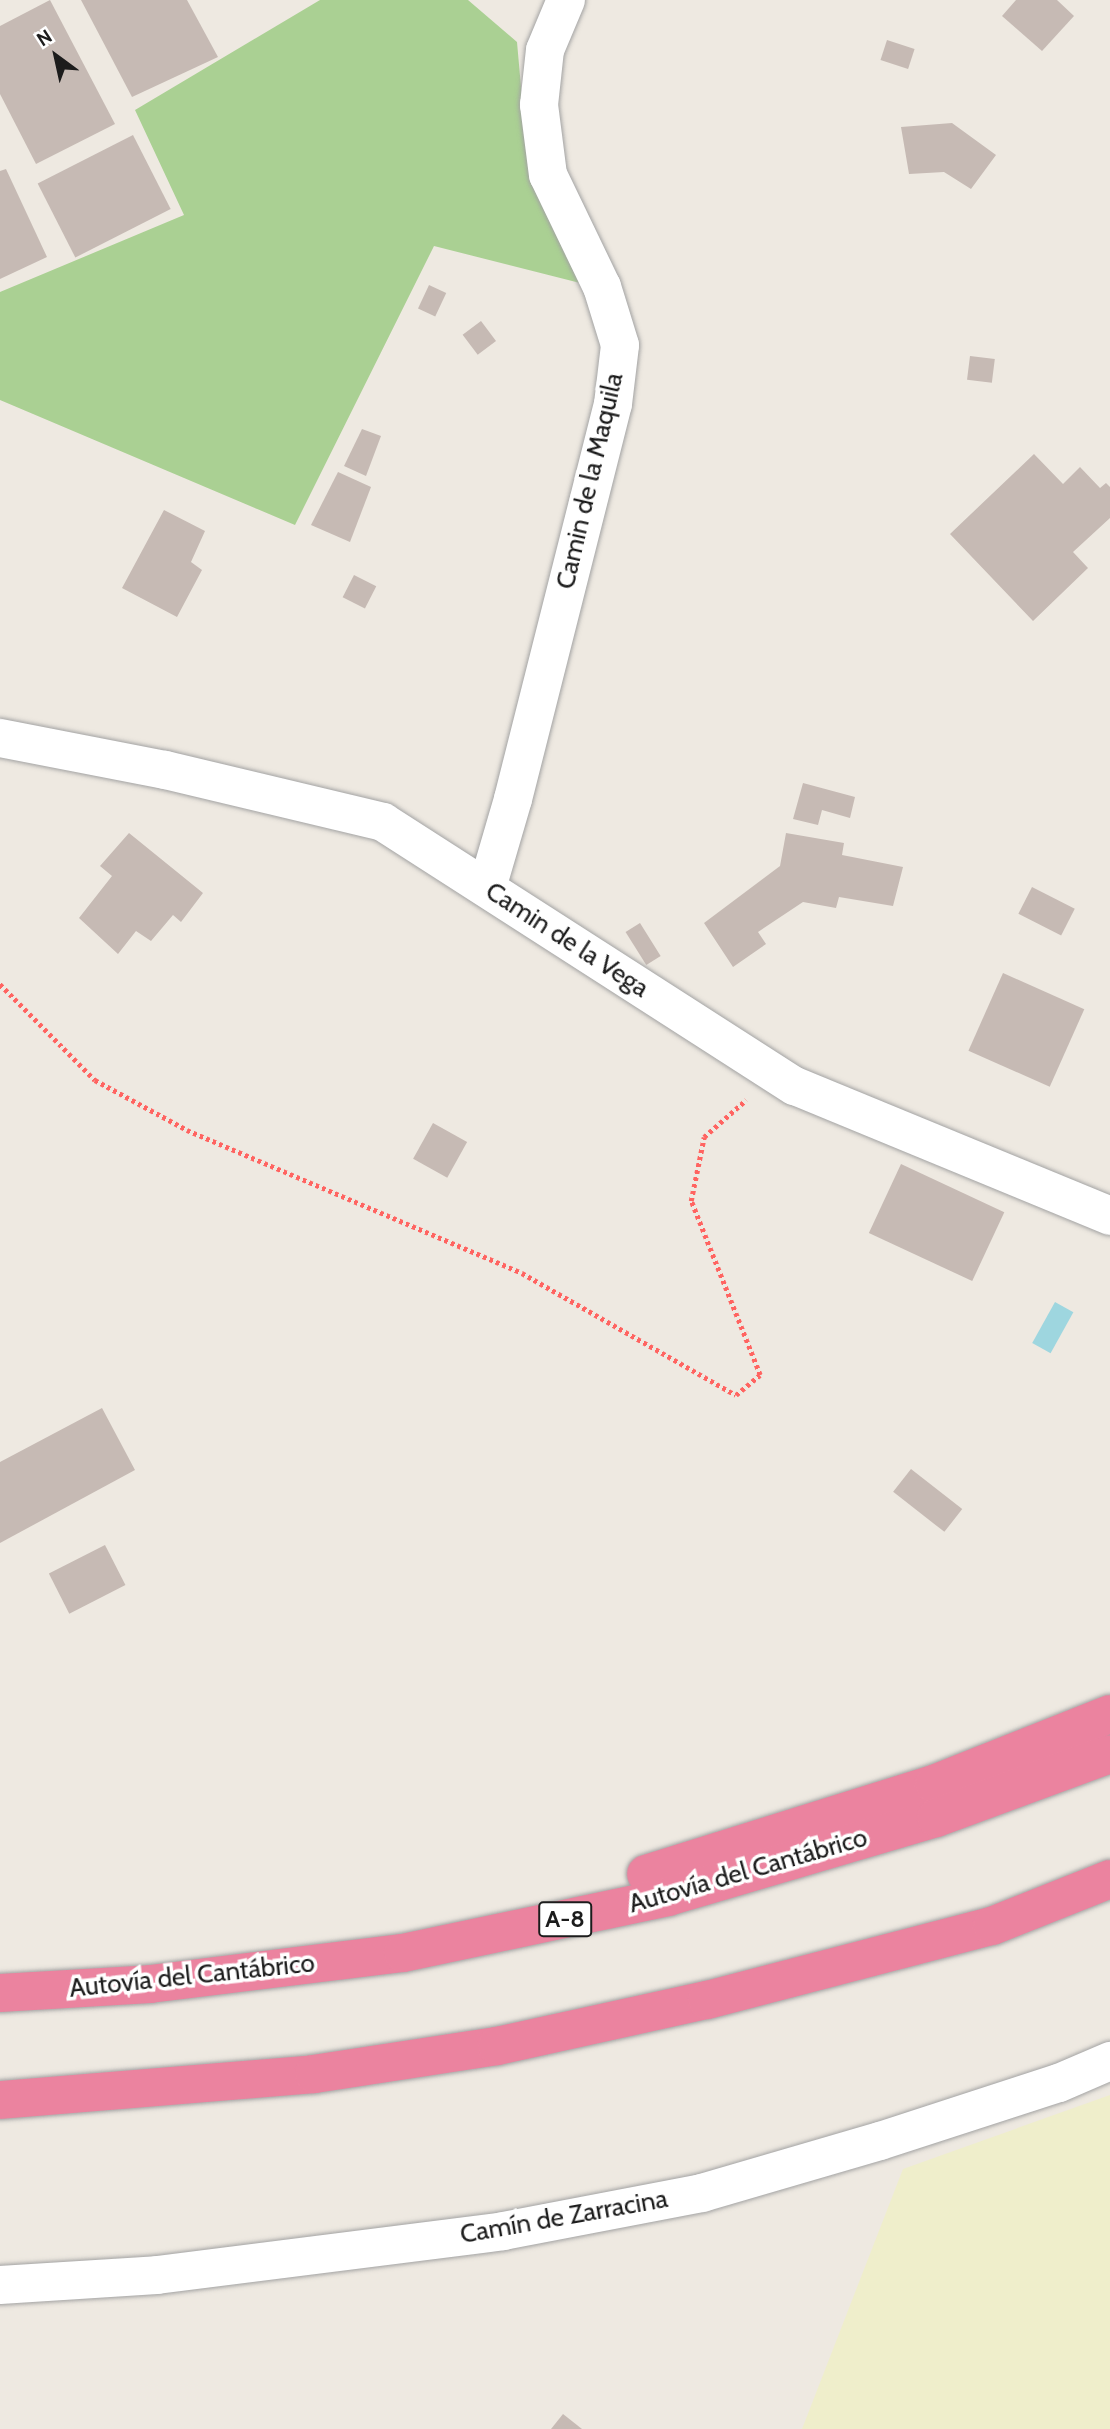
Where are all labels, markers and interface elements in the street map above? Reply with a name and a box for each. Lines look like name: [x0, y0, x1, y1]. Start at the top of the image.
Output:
north arrow: [21, 21, 91, 91]
text: N: [32, 25, 56, 51]
street label: Camin de la Maquila: [550, 370, 630, 592]
street label: Camin de la Vega: [480, 876, 654, 1004]
street label: Autovía del Cantábrico: [625, 1822, 871, 1920]
road number: A-8: [537, 1898, 593, 1940]
street label: Autovía del Cantábrico: [68, 1948, 316, 2004]
street label: Camín de Zarracina: [458, 2183, 670, 2251]

